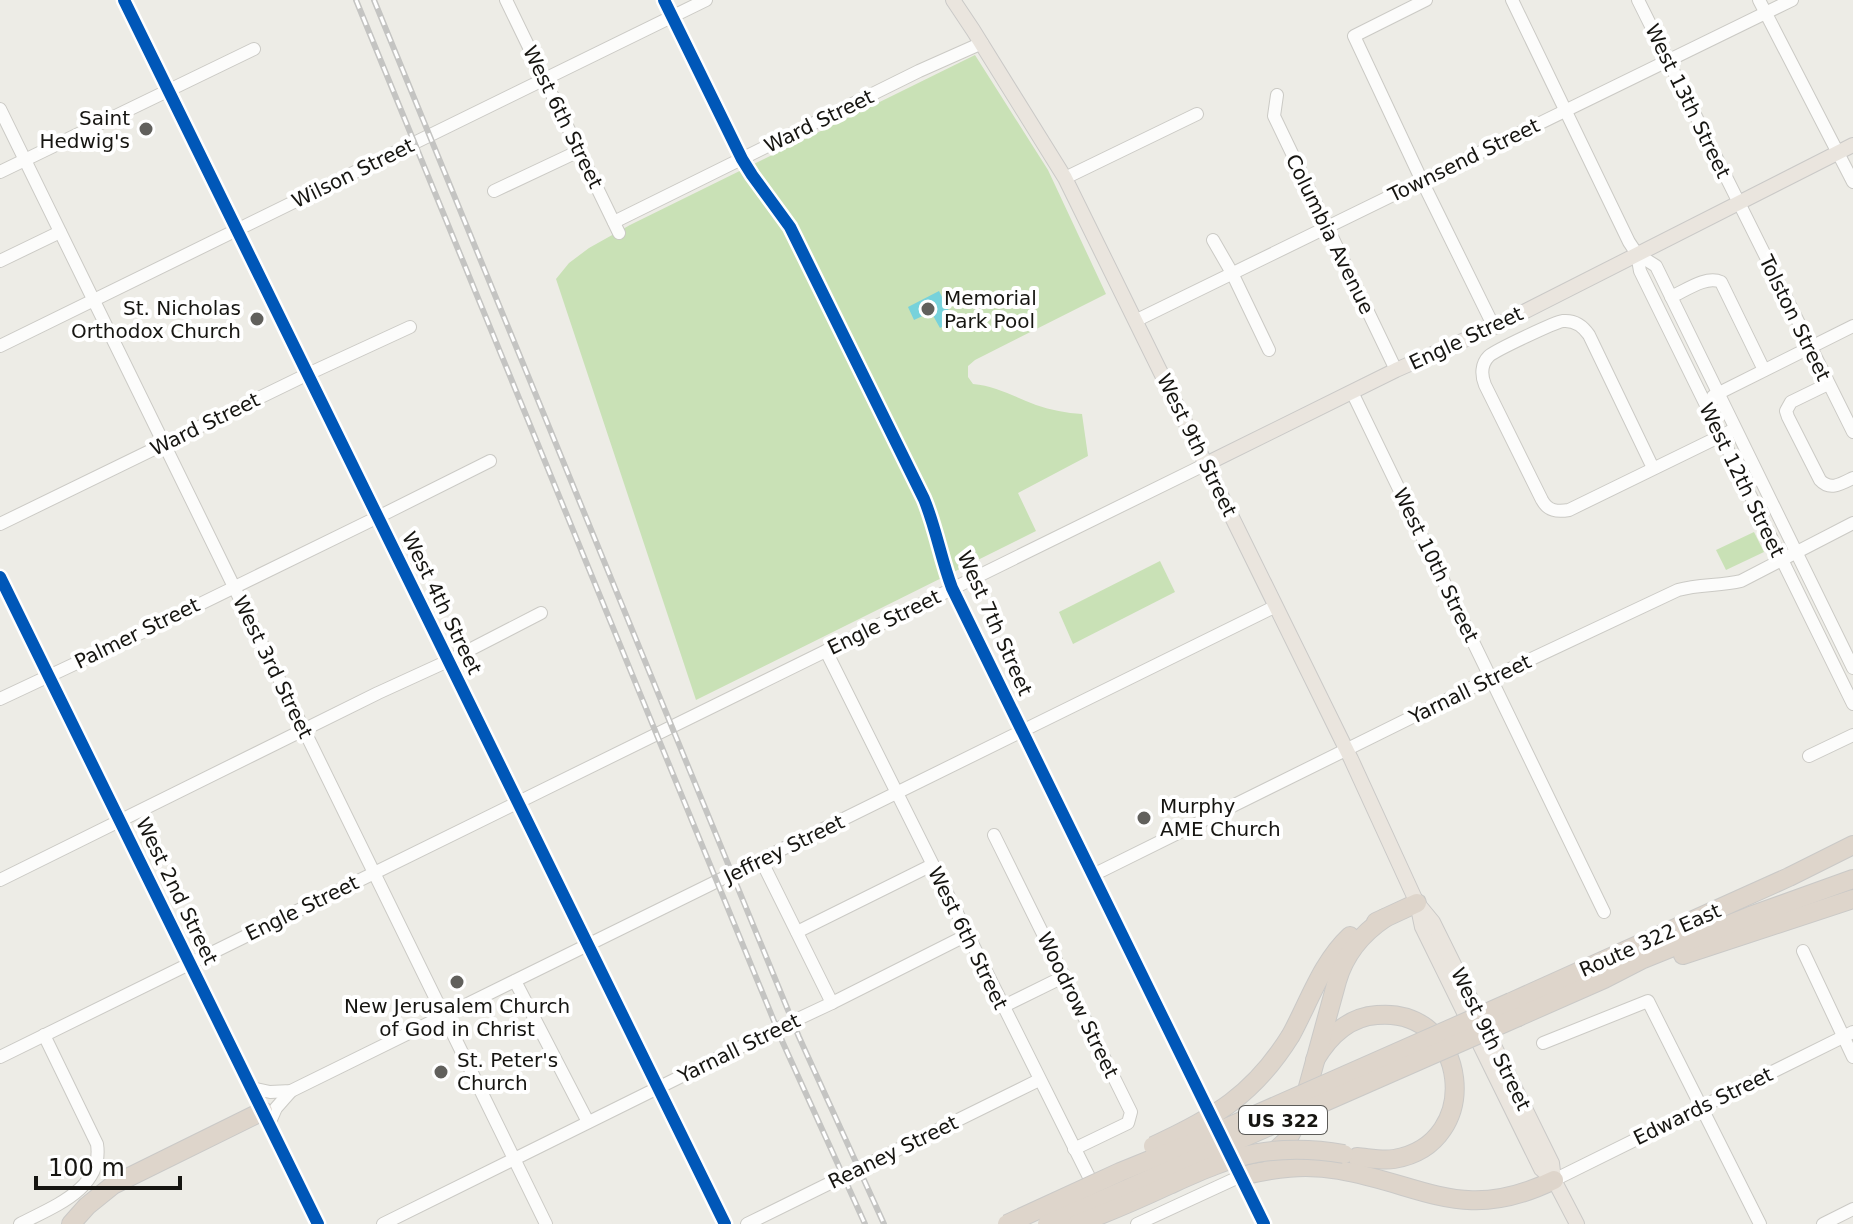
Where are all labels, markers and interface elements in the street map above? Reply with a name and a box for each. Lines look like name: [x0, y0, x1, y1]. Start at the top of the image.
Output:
street label: West 13th Street: [1640, 20, 1736, 182]
street label: West 6th Street: [518, 42, 608, 192]
street label: Ward Street: [761, 84, 878, 158]
place label: Saint Hedwig's: [39, 106, 130, 153]
street label: Townsend Street: [1384, 113, 1544, 207]
marker: Saint Hedwig's: [137, 120, 155, 138]
street label: Wilson Street: [288, 133, 418, 213]
street label: Columbia Avenue: [1281, 150, 1379, 318]
street label: Tolston Street: [1754, 250, 1836, 385]
place label: Memorial Park Pool: [944, 286, 1037, 333]
place label: St. Nicholas Orthodox Church: [71, 296, 241, 343]
marker: Memorial Park Pool: [919, 300, 937, 318]
street label: Engle Street: [1405, 301, 1527, 375]
marker: St. Nicholas Orthodox Church: [248, 310, 266, 328]
street label: West 9th Street: [1152, 370, 1242, 520]
street label: Ward Street: [147, 387, 264, 461]
street label: West 12th Street: [1694, 399, 1790, 561]
street label: West 10th Street: [1388, 484, 1484, 646]
street label: West 4th Street: [397, 528, 487, 678]
street label: West 7th Street: [952, 547, 1038, 699]
street label: Engle Street: [823, 584, 945, 660]
street label: Palmer Street: [71, 592, 204, 674]
street label: West 3rd Street: [228, 592, 318, 742]
street label: Yarnall Street: [1404, 649, 1535, 729]
place label: Murphy AME Church: [1160, 794, 1281, 841]
street label: Jeffrey Street: [718, 809, 848, 889]
marker: Murphy AME Church: [1135, 809, 1153, 827]
street label: West 2nd Street: [131, 813, 223, 969]
street label: West 6th Street: [923, 863, 1013, 1013]
street label: Engle Street: [241, 870, 363, 946]
street label: Route 322 East: [1576, 898, 1724, 982]
street label: Woodrow Street: [1032, 928, 1124, 1082]
street label: West 9th Street: [1446, 964, 1536, 1114]
marker: New Jerusalem Church of God in Christ: [448, 973, 466, 991]
place label: New Jerusalem Church of God in Christ: [344, 994, 570, 1041]
street label: Yarnall Street: [673, 1008, 804, 1088]
place label: St. Peter's Church: [457, 1048, 558, 1095]
street label: Edwards Street: [1629, 1062, 1777, 1150]
marker: St. Peter's Church: [432, 1063, 450, 1081]
road number: US 322: [1239, 1106, 1327, 1134]
street label: Reaney Street: [824, 1110, 962, 1194]
scale bar: [36, 1140, 180, 1190]
text: 100 m: [48, 1154, 125, 1182]

